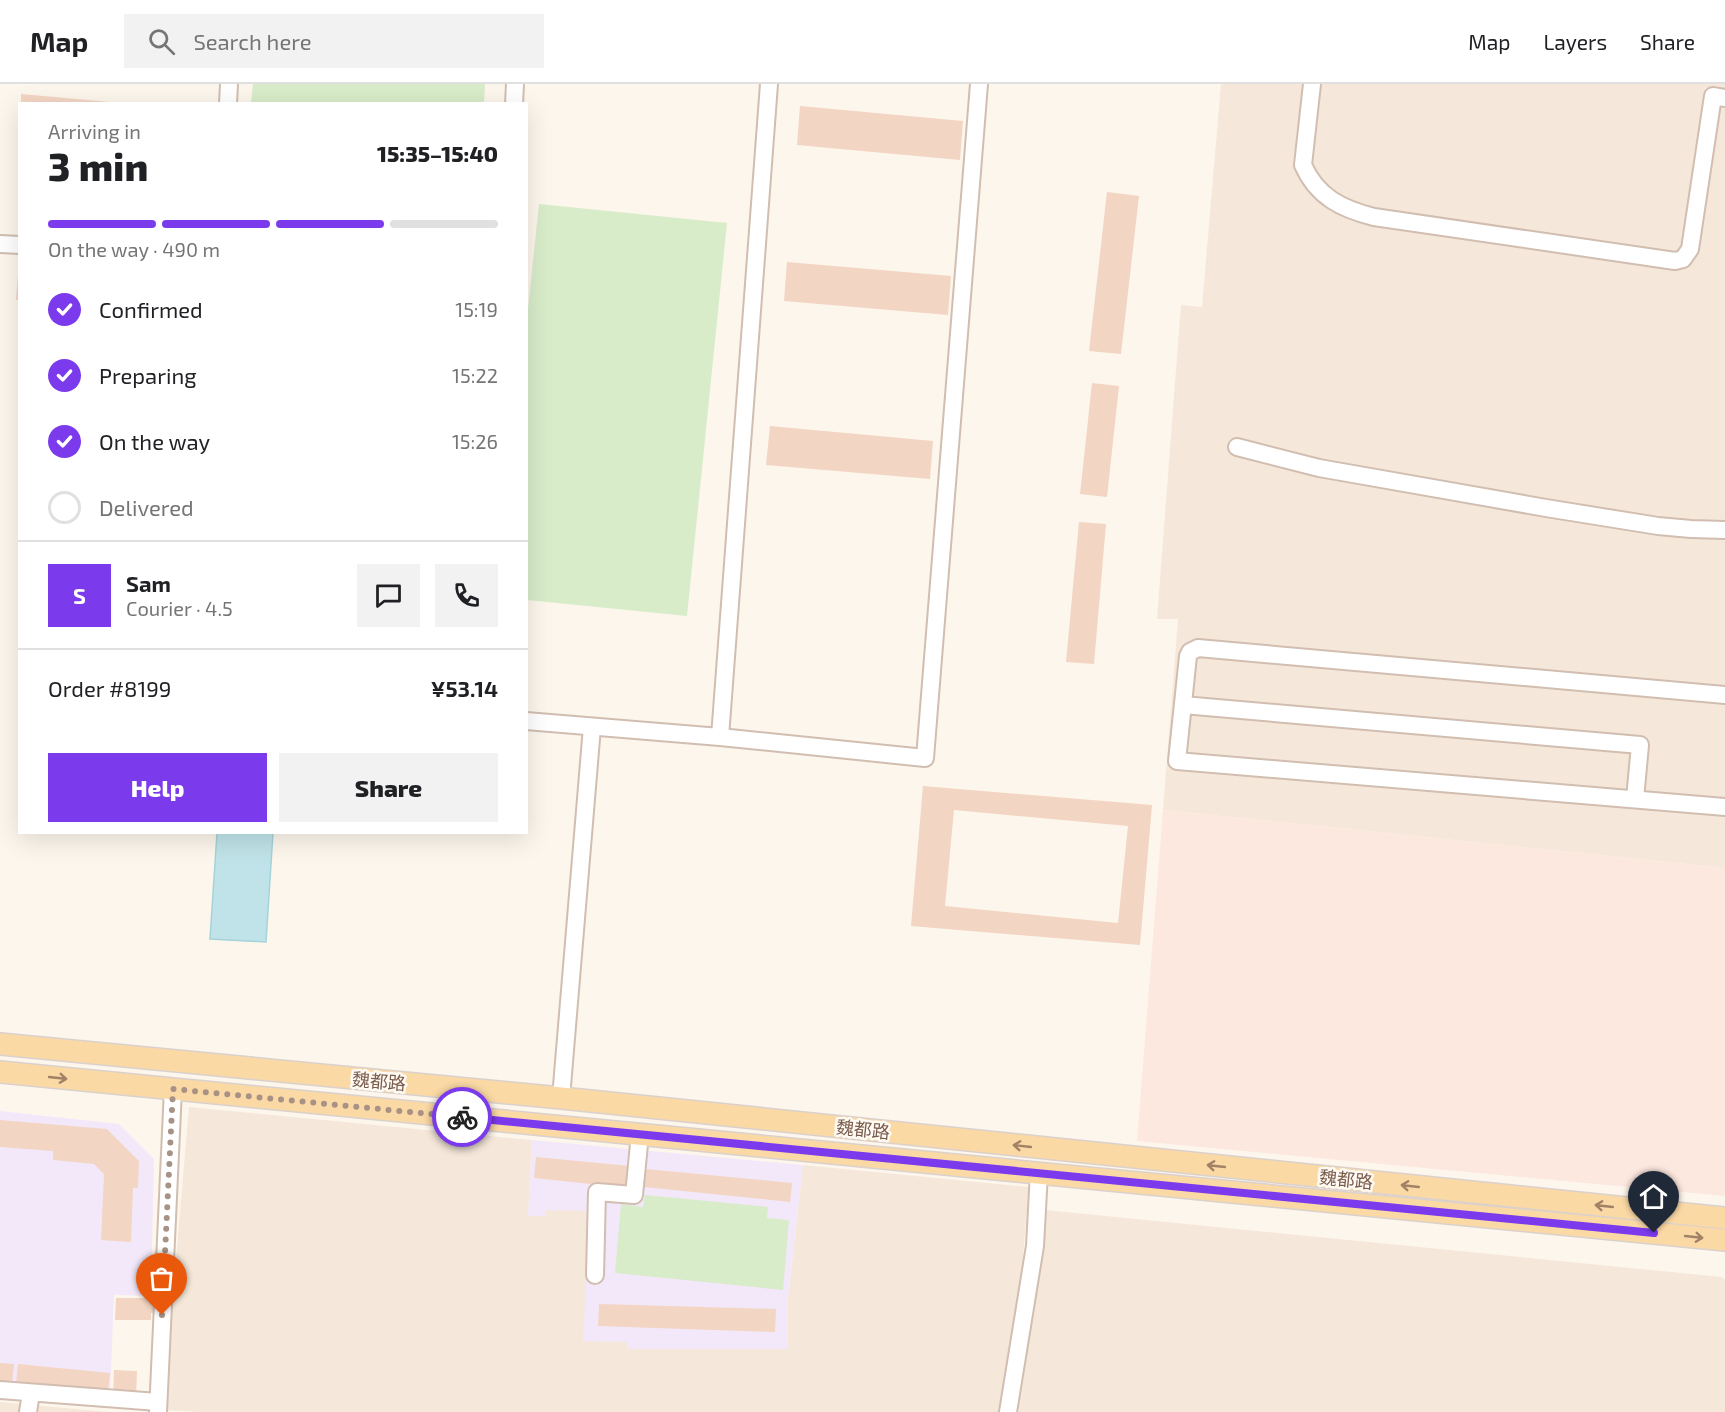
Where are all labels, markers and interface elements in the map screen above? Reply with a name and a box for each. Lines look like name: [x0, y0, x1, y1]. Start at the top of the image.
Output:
search box: [124, 14, 544, 68]
text: Map: [30, 24, 88, 58]
icon: search: [145, 25, 178, 58]
text: Search here: [193, 28, 312, 54]
text: Map: [1468, 29, 1510, 54]
text: Layers: [1543, 29, 1607, 54]
text: Share: [1640, 29, 1695, 54]
text: Arriving in: [48, 119, 141, 143]
text: 15:35–15:40: [377, 140, 498, 166]
text: 3 min: [48, 142, 148, 189]
text: On the way · 490 m: [48, 237, 220, 261]
icon: check: [48, 293, 81, 326]
text: Confirmed: [99, 296, 203, 322]
text: 15:19: [455, 297, 498, 321]
icon: check: [48, 359, 81, 392]
text: Preparing: [99, 362, 197, 388]
text: 15:22: [452, 363, 498, 387]
icon: check: [48, 425, 81, 458]
text: On the way: [99, 428, 210, 454]
text: 15:26: [452, 429, 498, 453]
text: Delivered: [99, 494, 194, 520]
button: chat: [357, 564, 420, 627]
button: phone: [435, 564, 498, 627]
text: Sam: [126, 570, 171, 596]
text: S: [73, 582, 86, 608]
text: Courier · 4.5: [126, 596, 233, 620]
text: Order #8199: [48, 675, 171, 701]
text: ¥53.14: [431, 675, 498, 701]
button: Help: [48, 753, 267, 822]
button: Share: [279, 753, 498, 822]
street label: 魏都路: [351, 1068, 407, 1094]
one-way arrow: [48, 1073, 68, 1084]
courier: [432, 1087, 492, 1147]
icon: bike: [446, 1101, 479, 1134]
street label: 魏都路: [835, 1115, 891, 1143]
one-way arrow: [1013, 1140, 1033, 1151]
one-way arrow: [1207, 1160, 1227, 1171]
street label: 魏都路: [1318, 1165, 1374, 1193]
pin: [1628, 1171, 1679, 1233]
one-way arrow: [1401, 1180, 1421, 1191]
icon: home: [1637, 1180, 1670, 1213]
one-way arrow: [1595, 1200, 1615, 1211]
one-way arrow: [1684, 1232, 1704, 1243]
pin: [136, 1253, 187, 1315]
icon: bag: [145, 1262, 178, 1295]

